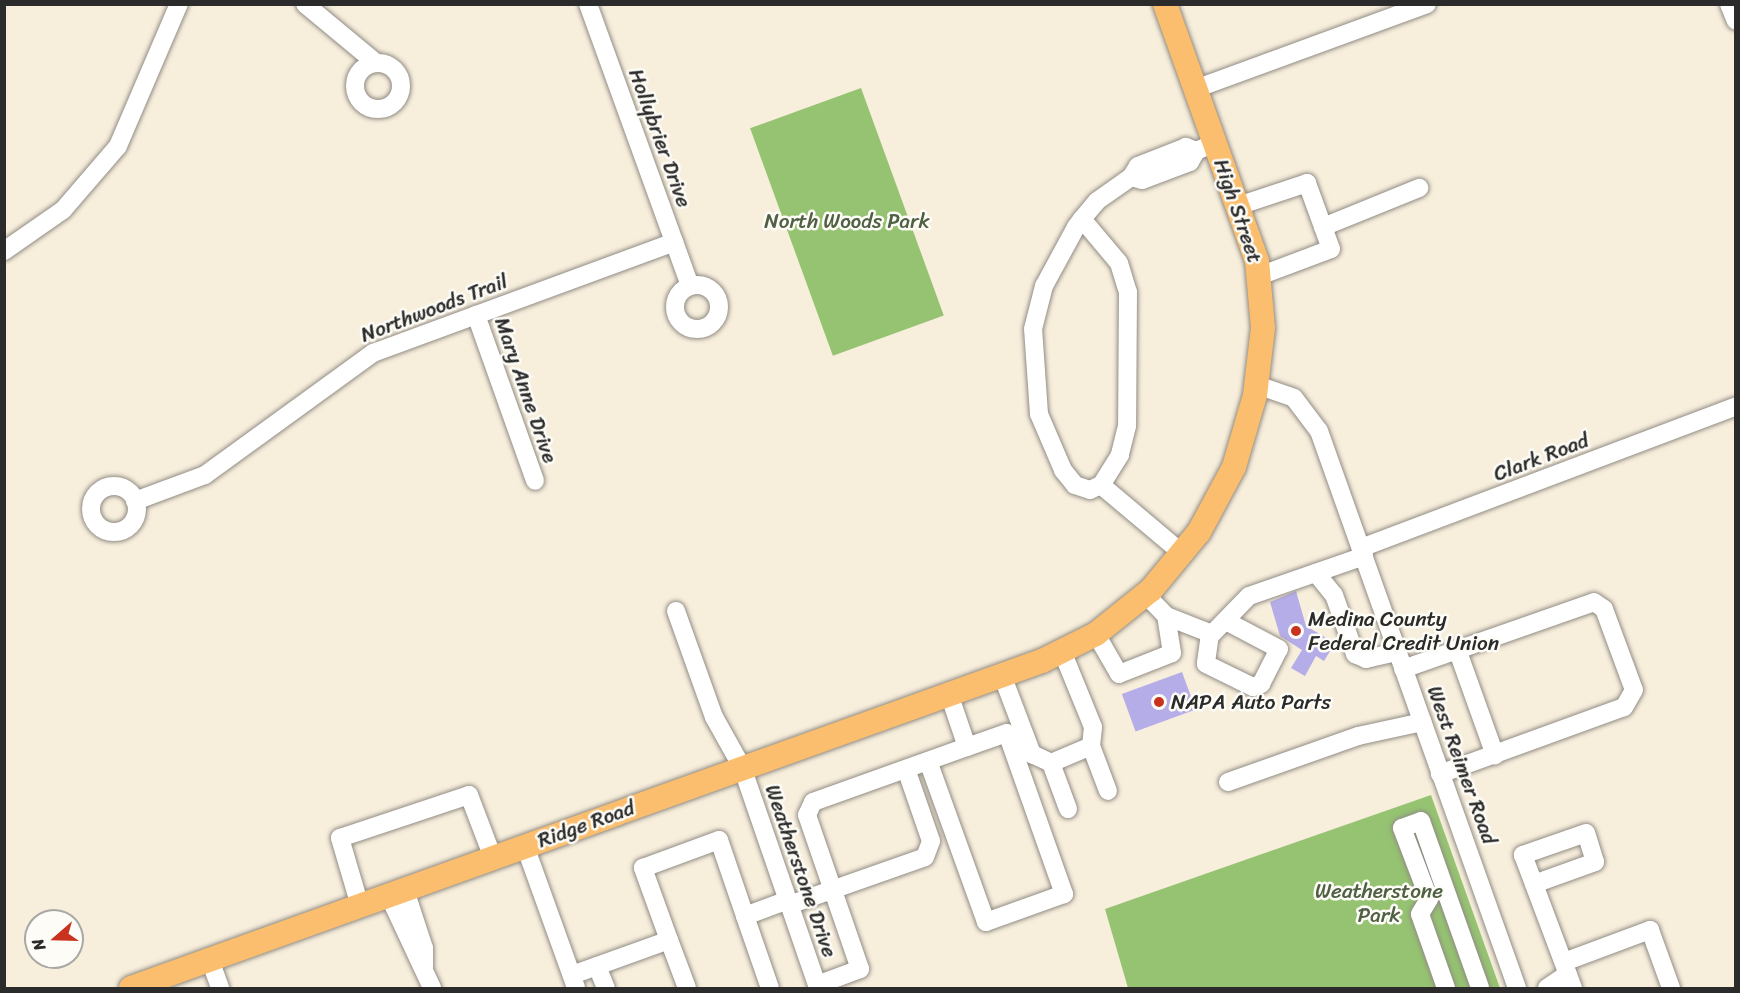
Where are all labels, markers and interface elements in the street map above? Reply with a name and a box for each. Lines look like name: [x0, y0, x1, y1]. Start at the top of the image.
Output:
street label: Hollybrier Drive: [623, 65, 697, 211]
street label: High Street: [1208, 155, 1268, 267]
park label: North Woods Park: [764, 208, 930, 234]
street label: Northwoods Trail: [357, 268, 511, 348]
street label: Mary Anne Drive: [489, 314, 563, 466]
street label: Clark Road: [1490, 427, 1592, 487]
place label: Medina County Federal Credit Union: [1308, 606, 1499, 656]
marker: Medina County Federal Credit Union: [1289, 624, 1303, 638]
street label: West Reimer Road: [1422, 683, 1502, 847]
place label: NAPA Auto Parts: [1171, 689, 1331, 715]
marker: NAPA Auto Parts: [1152, 695, 1166, 709]
street label: Weatherstone Drive: [760, 781, 842, 961]
street label: Ridge Road: [534, 795, 638, 853]
park label: Weatherstone Park: [1315, 878, 1443, 928]
north arrow: [24, 909, 84, 969]
text: N: [23, 934, 54, 955]

